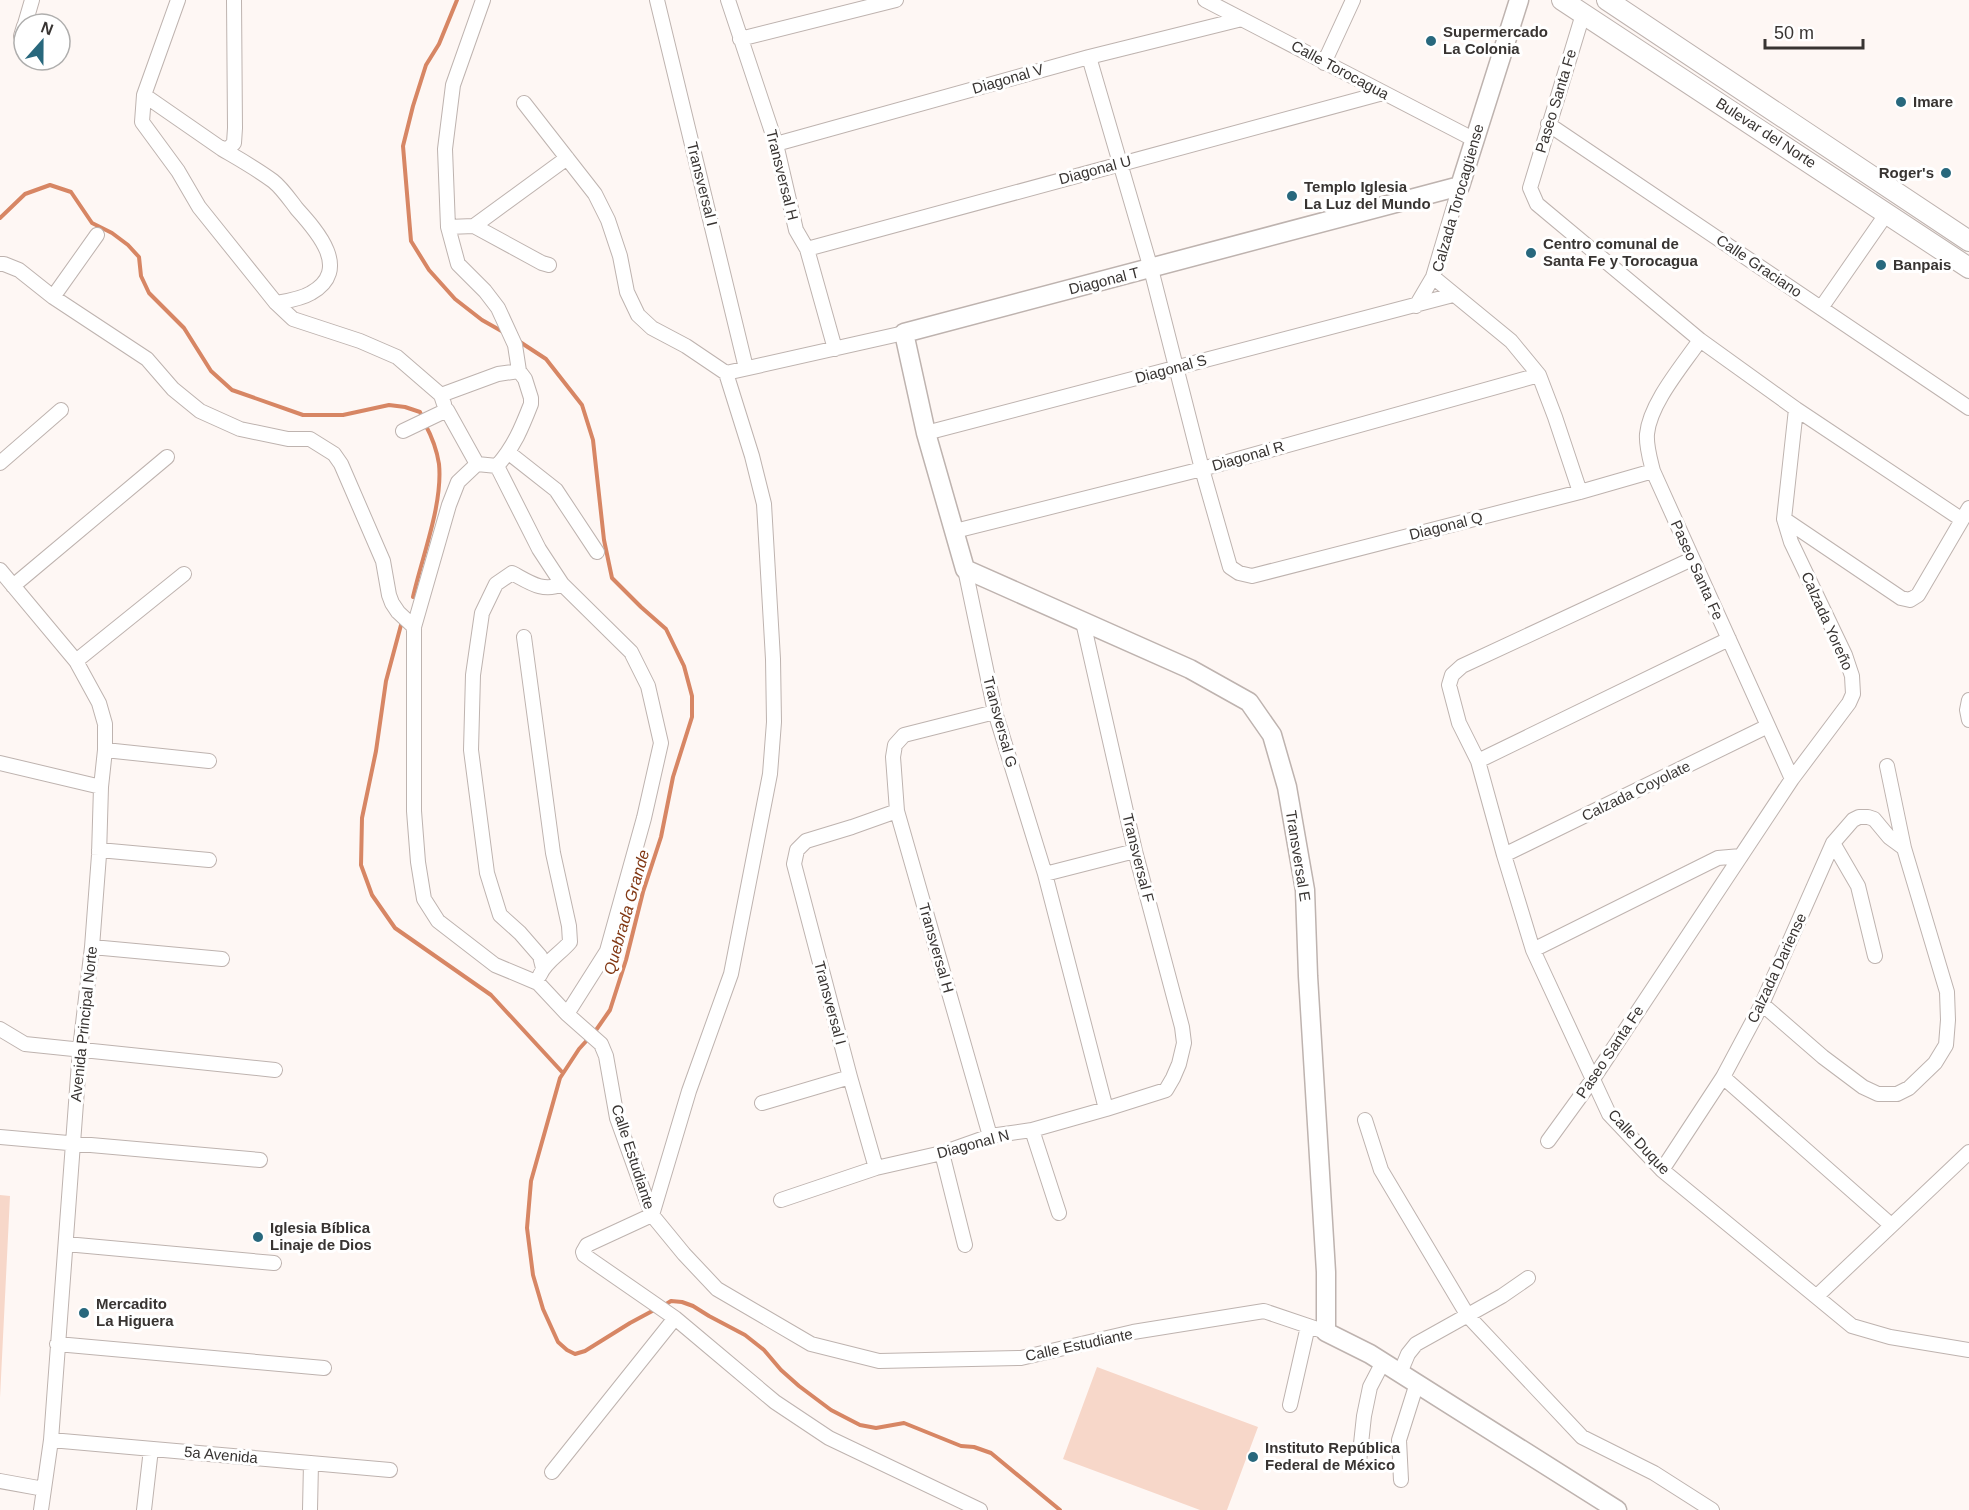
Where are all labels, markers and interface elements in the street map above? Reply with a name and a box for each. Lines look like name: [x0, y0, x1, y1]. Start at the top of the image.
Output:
north arrow: [12, 12, 72, 72]
scale bar: [1765, 12, 1862, 50]
text: N: [39, 18, 56, 38]
place label: Supermercado La Colonia: [1443, 23, 1548, 57]
text: 50 m: [1774, 23, 1814, 43]
marker: Supermercado La Colonia: [1424, 34, 1438, 48]
street label: Calle Torocagua: [1289, 37, 1393, 103]
street label: Paseo Santa Fe: [1532, 47, 1579, 155]
street label: Diagonal V: [970, 60, 1045, 97]
place label: Imare: [1913, 93, 1953, 110]
street label: Bulevar del Norte: [1713, 94, 1820, 171]
marker: Imare: [1894, 95, 1908, 109]
street label: Calzada Torocagüense: [1428, 122, 1487, 274]
street label: Transversal H: [763, 128, 802, 222]
street label: Transversal I: [684, 140, 721, 228]
street label: Diagonal U: [1057, 152, 1133, 187]
place label: Roger's: [1879, 164, 1934, 181]
marker: Roger's: [1939, 166, 1953, 180]
place label: Templo Iglesia La Luz del Mundo: [1304, 178, 1431, 212]
marker: Templo Iglesia La Luz del Mundo: [1285, 189, 1299, 203]
street label: Calle Graciano: [1713, 231, 1805, 300]
place label: Centro comunal de Santa Fe y Torocagua: [1543, 235, 1698, 269]
marker: Centro comunal de Santa Fe y Torocagua: [1524, 246, 1538, 260]
place label: Banpais: [1893, 256, 1951, 273]
marker: Banpais: [1874, 258, 1888, 272]
street label: Diagonal T: [1067, 264, 1141, 298]
street label: Diagonal S: [1133, 351, 1209, 386]
street label: Diagonal R: [1210, 437, 1286, 474]
street label: Diagonal Q: [1407, 508, 1484, 543]
street label: Paseo Santa Fe: [1668, 517, 1727, 622]
street label: Calzada Yoreño: [1798, 569, 1857, 673]
street label: Transversal G: [980, 674, 1021, 769]
street label: Calzada Coyolate: [1579, 757, 1693, 824]
street label: Transversal E: [1283, 809, 1314, 903]
street label: Transversal F: [1119, 812, 1158, 904]
water label: Quebrada Grande: [601, 848, 652, 976]
street label: Transversal H: [916, 901, 957, 995]
street label: Calzada Dariense: [1744, 910, 1809, 1025]
street label: Avenida Principal Norte: [67, 945, 100, 1103]
street label: Transversal I: [811, 959, 850, 1047]
street label: Paseo Santa Fe: [1572, 1002, 1647, 1101]
street label: Calle Estudiante: [609, 1102, 658, 1211]
street label: Calle Duque: [1605, 1106, 1674, 1178]
street label: Diagonal N: [935, 1126, 1011, 1161]
place label: Iglesia Bíblica Linaje de Dios: [270, 1219, 372, 1253]
marker: Iglesia Bíblica Linaje de Dios: [251, 1230, 265, 1244]
place label: Mercadito La Higuera: [96, 1295, 174, 1329]
marker: Mercadito La Higuera: [77, 1306, 91, 1320]
street label: Calle Estudiante: [1024, 1325, 1134, 1364]
place label: Instituto República Federal de México: [1265, 1439, 1401, 1473]
street label: 5a Avenida: [183, 1443, 259, 1466]
marker: Instituto República Federal de México: [1246, 1450, 1260, 1464]

